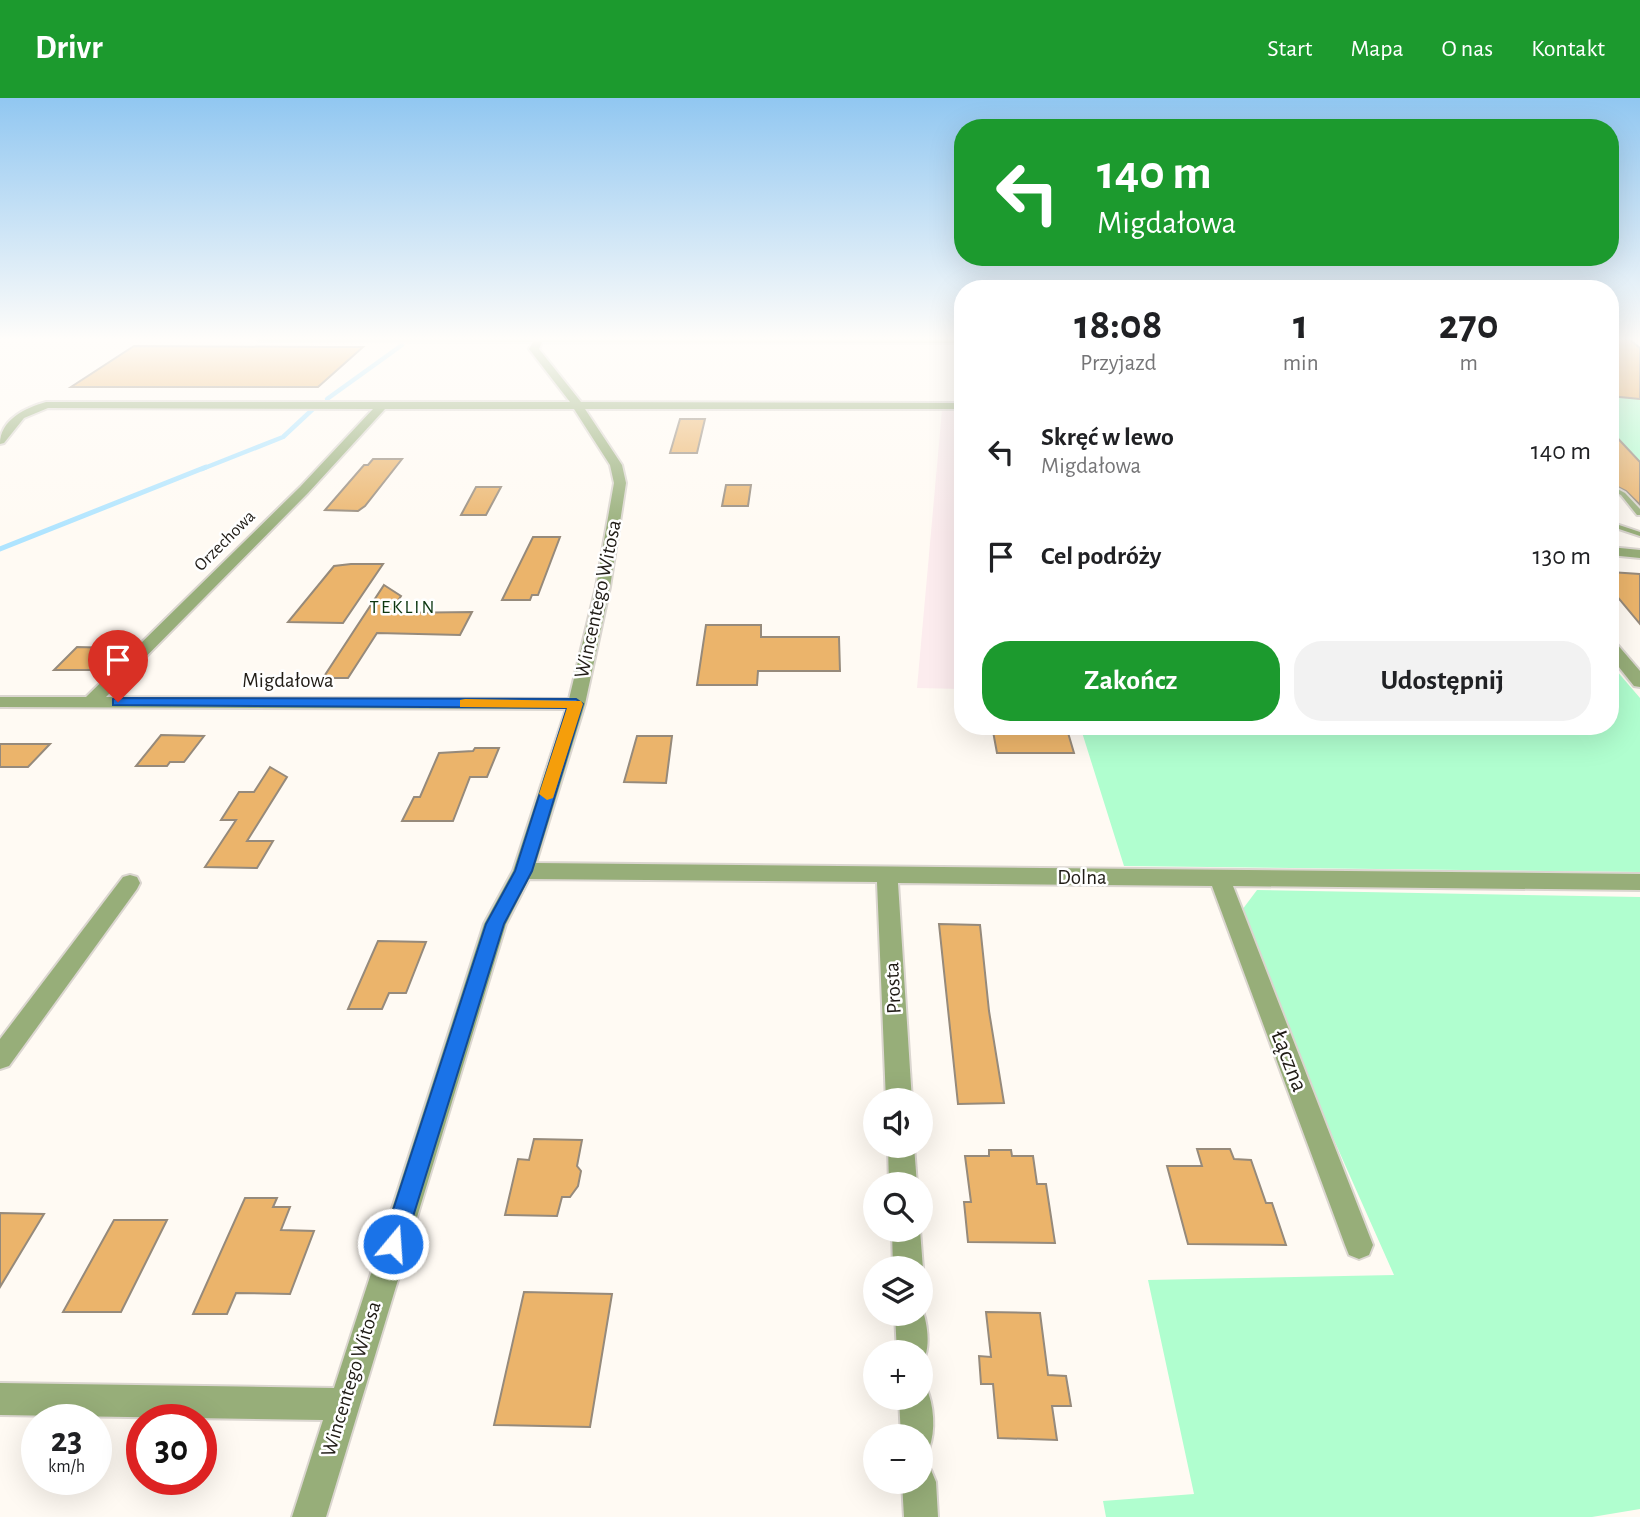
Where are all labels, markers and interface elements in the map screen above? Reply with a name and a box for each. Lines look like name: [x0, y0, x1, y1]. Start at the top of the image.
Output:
text: Drivr: [35, 32, 103, 65]
text: Start: [1267, 37, 1312, 61]
text: Mapa: [1350, 37, 1404, 61]
text: O nas: [1442, 37, 1493, 61]
text: Kontakt: [1531, 37, 1605, 61]
icon: left: [982, 147, 1073, 238]
text: 140 m: [1097, 149, 1212, 198]
text: Migdałowa: [1097, 207, 1236, 239]
text: 18:08: [1074, 304, 1162, 346]
text: 1: [1293, 304, 1308, 346]
text: 270: [1439, 304, 1499, 346]
text: Przyjazd: [1080, 352, 1156, 375]
text: min: [1283, 352, 1319, 375]
text: m: [1460, 352, 1478, 375]
text: Skręć w lewo: [1041, 424, 1174, 450]
icon: left: [982, 433, 1020, 471]
text: 140 m: [1531, 438, 1591, 464]
text: Migdałowa: [1041, 455, 1141, 478]
street label: Orzechowa: [191, 507, 259, 575]
street label: Wincentego Witosa: [571, 518, 625, 680]
icon: arrive: [982, 538, 1020, 576]
text: Cel podróży: [1041, 543, 1161, 569]
text: 130 m: [1533, 543, 1591, 569]
district label: TEKLIN: [370, 598, 436, 617]
pin: [88, 630, 148, 702]
icon: arrive: [99, 641, 137, 679]
button: Zakończ: [982, 641, 1280, 721]
button: Udostępnij: [1294, 641, 1591, 721]
street label: Migdałowa: [242, 670, 334, 691]
street label: Dolna: [1057, 867, 1107, 888]
street label: Prosta: [881, 961, 905, 1014]
street label: Łączna: [1266, 1027, 1312, 1095]
map controls: [863, 1088, 933, 1494]
button: sound: [863, 1088, 933, 1158]
button: search: [863, 1172, 933, 1242]
position arrow: [356, 1207, 430, 1281]
button: layers: [863, 1256, 933, 1326]
street label: Wincentego Witosa: [317, 1299, 385, 1459]
button: +: [863, 1340, 933, 1410]
speed limit sign: 30: [126, 1404, 217, 1495]
text: 23: [51, 1423, 82, 1458]
button: −: [863, 1424, 933, 1494]
text: km/h: [48, 1458, 85, 1476]

